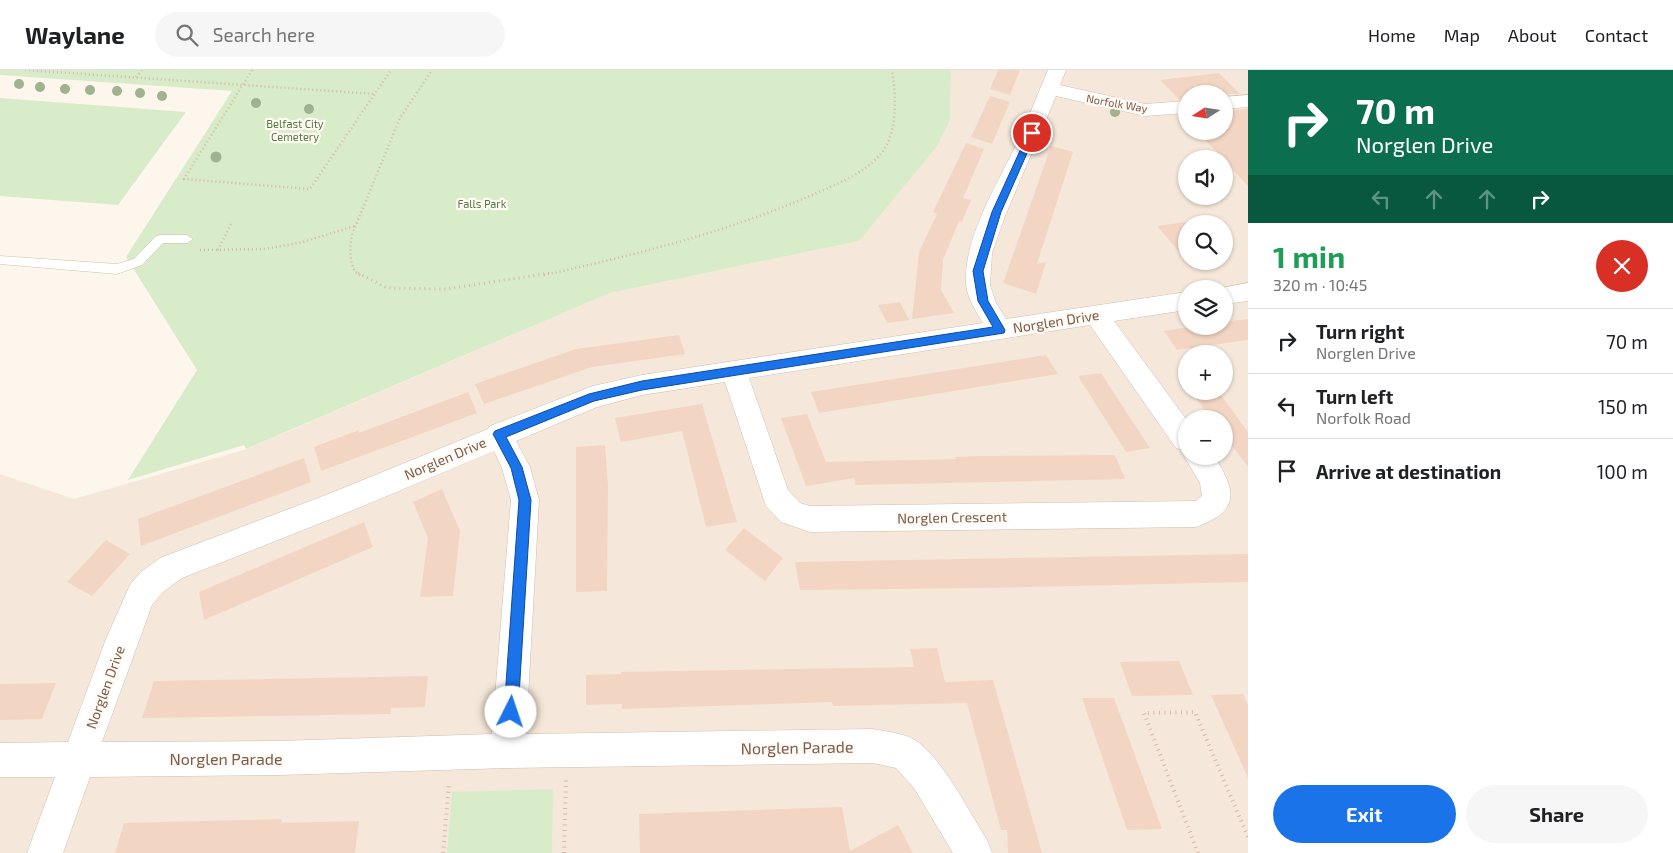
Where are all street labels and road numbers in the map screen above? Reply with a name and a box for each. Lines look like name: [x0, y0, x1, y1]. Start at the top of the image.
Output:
street label: Norfolk Way: [1085, 91, 1149, 115]
street label: Norglen Drive: [1012, 306, 1100, 336]
street label: Norglen Drive: [401, 433, 489, 483]
street label: Norglen Crescent: [897, 508, 1007, 526]
street label: Norglen Drive: [82, 643, 128, 731]
street label: Norglen Parade: [740, 737, 854, 757]
street label: Norglen Parade: [170, 749, 282, 768]

